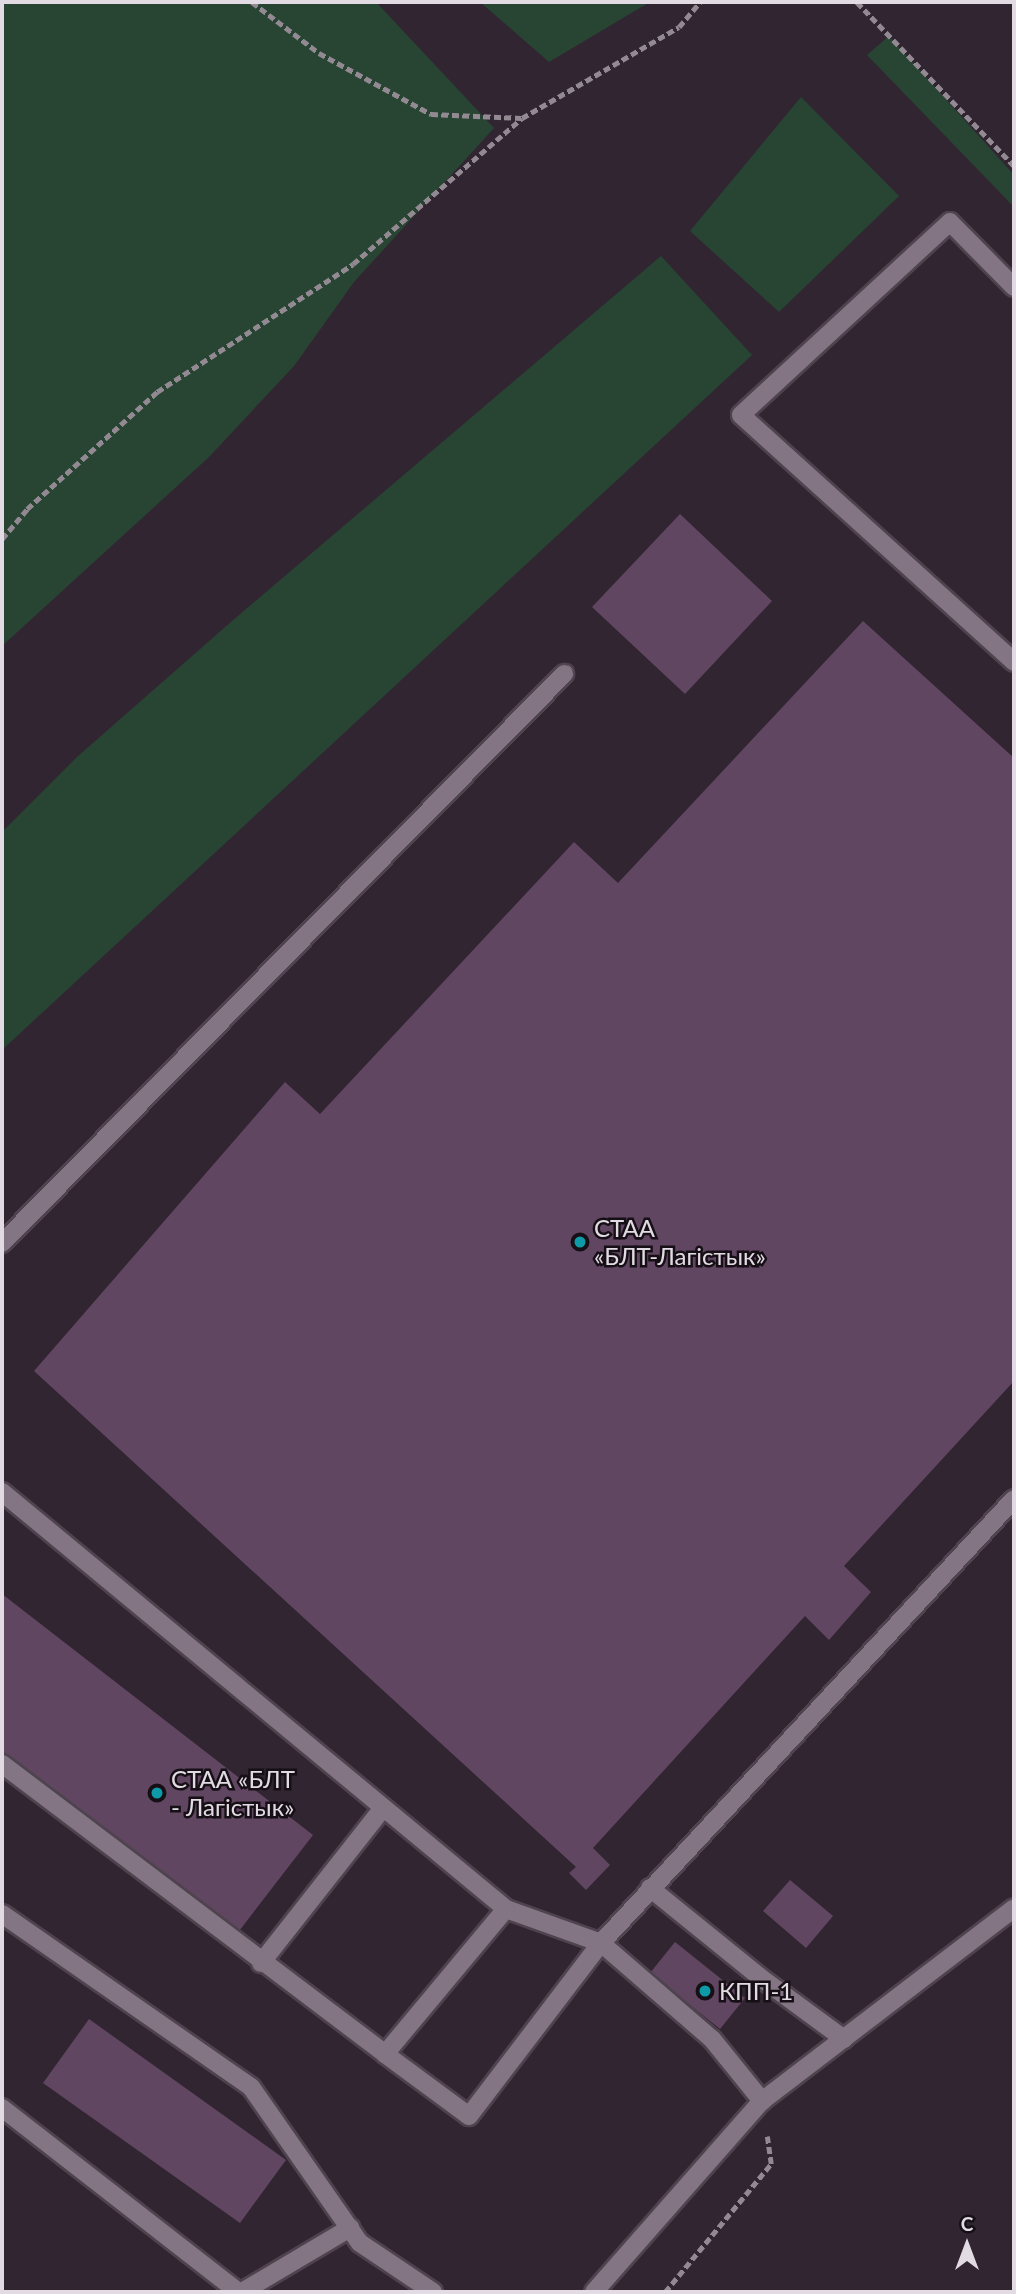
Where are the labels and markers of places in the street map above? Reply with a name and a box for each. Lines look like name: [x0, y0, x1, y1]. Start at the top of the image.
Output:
place label: СТАА «БЛТ-Лагістык»: [594, 1214, 766, 1270]
marker: СТАА «БЛТ-Лагістык»: [572, 1234, 588, 1250]
place label: СТАА «БЛТ - Лагістык»: [171, 1765, 295, 1821]
marker: СТАА «БЛТ - Лагістык»: [149, 1785, 165, 1801]
place label: КПП-1: [719, 1977, 793, 2005]
marker: КПП-1: [697, 1983, 713, 1999]

